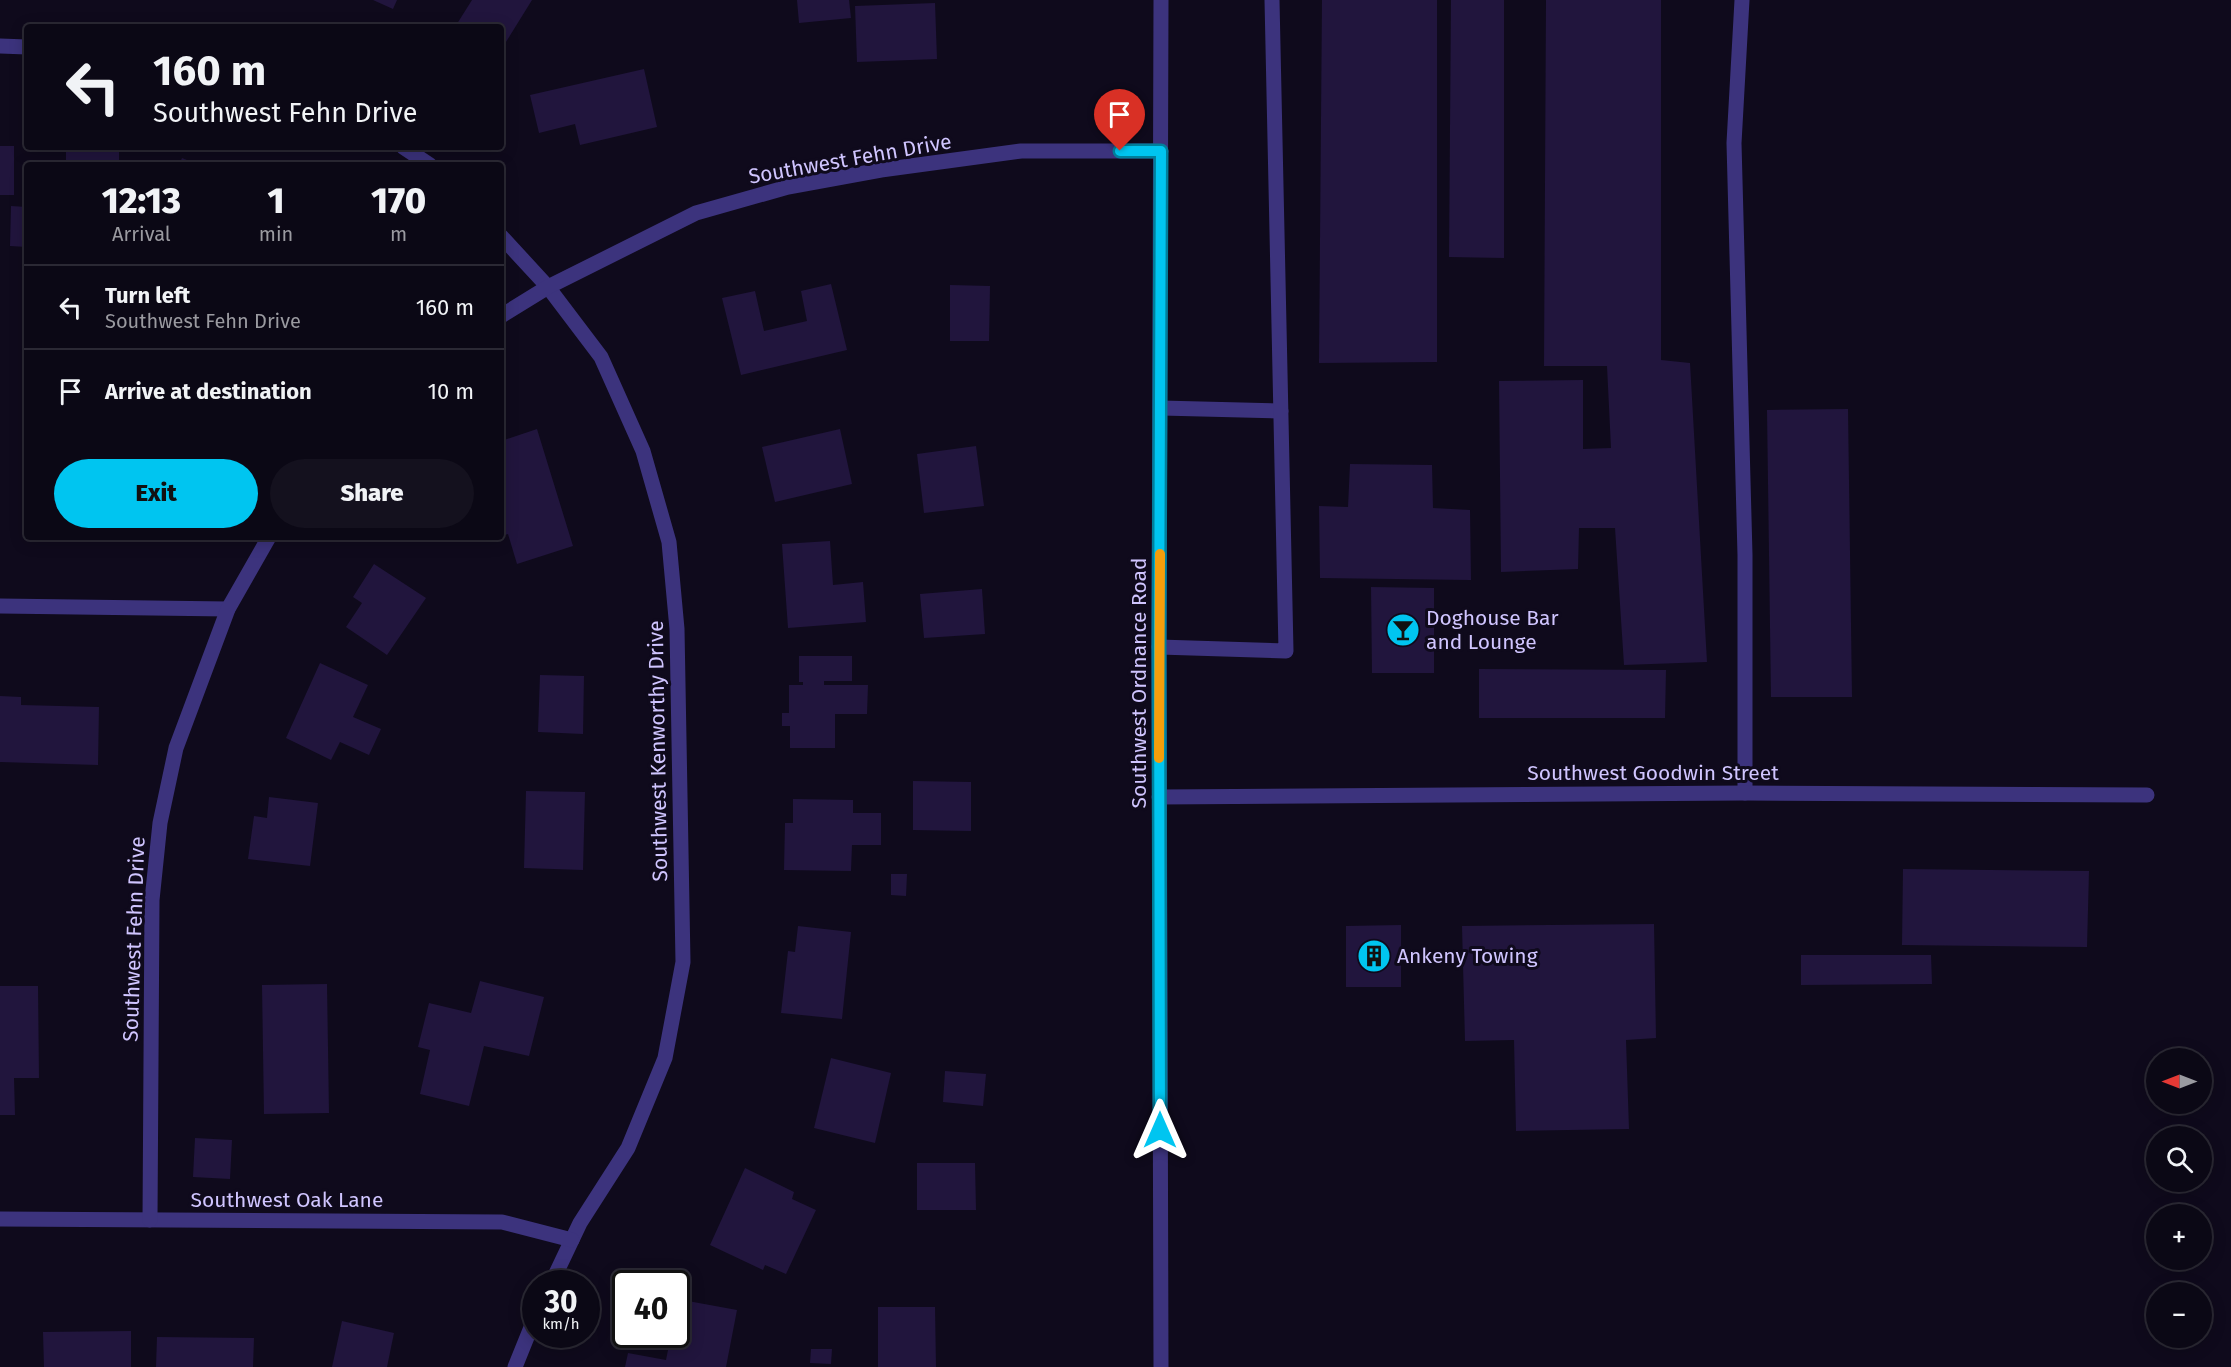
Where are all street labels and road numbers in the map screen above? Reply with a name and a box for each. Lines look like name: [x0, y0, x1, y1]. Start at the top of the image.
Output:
street label: Southwest Fehn Drive: [746, 128, 954, 190]
street label: Southwest Ordnance Road: [1126, 558, 1152, 808]
street label: Southwest Kenworthy Drive: [643, 620, 673, 882]
street label: Southwest Goodwin Street: [1527, 760, 1779, 786]
street label: Southwest Fehn Drive: [117, 836, 151, 1042]
street label: Southwest Oak Lane: [191, 1187, 383, 1213]

